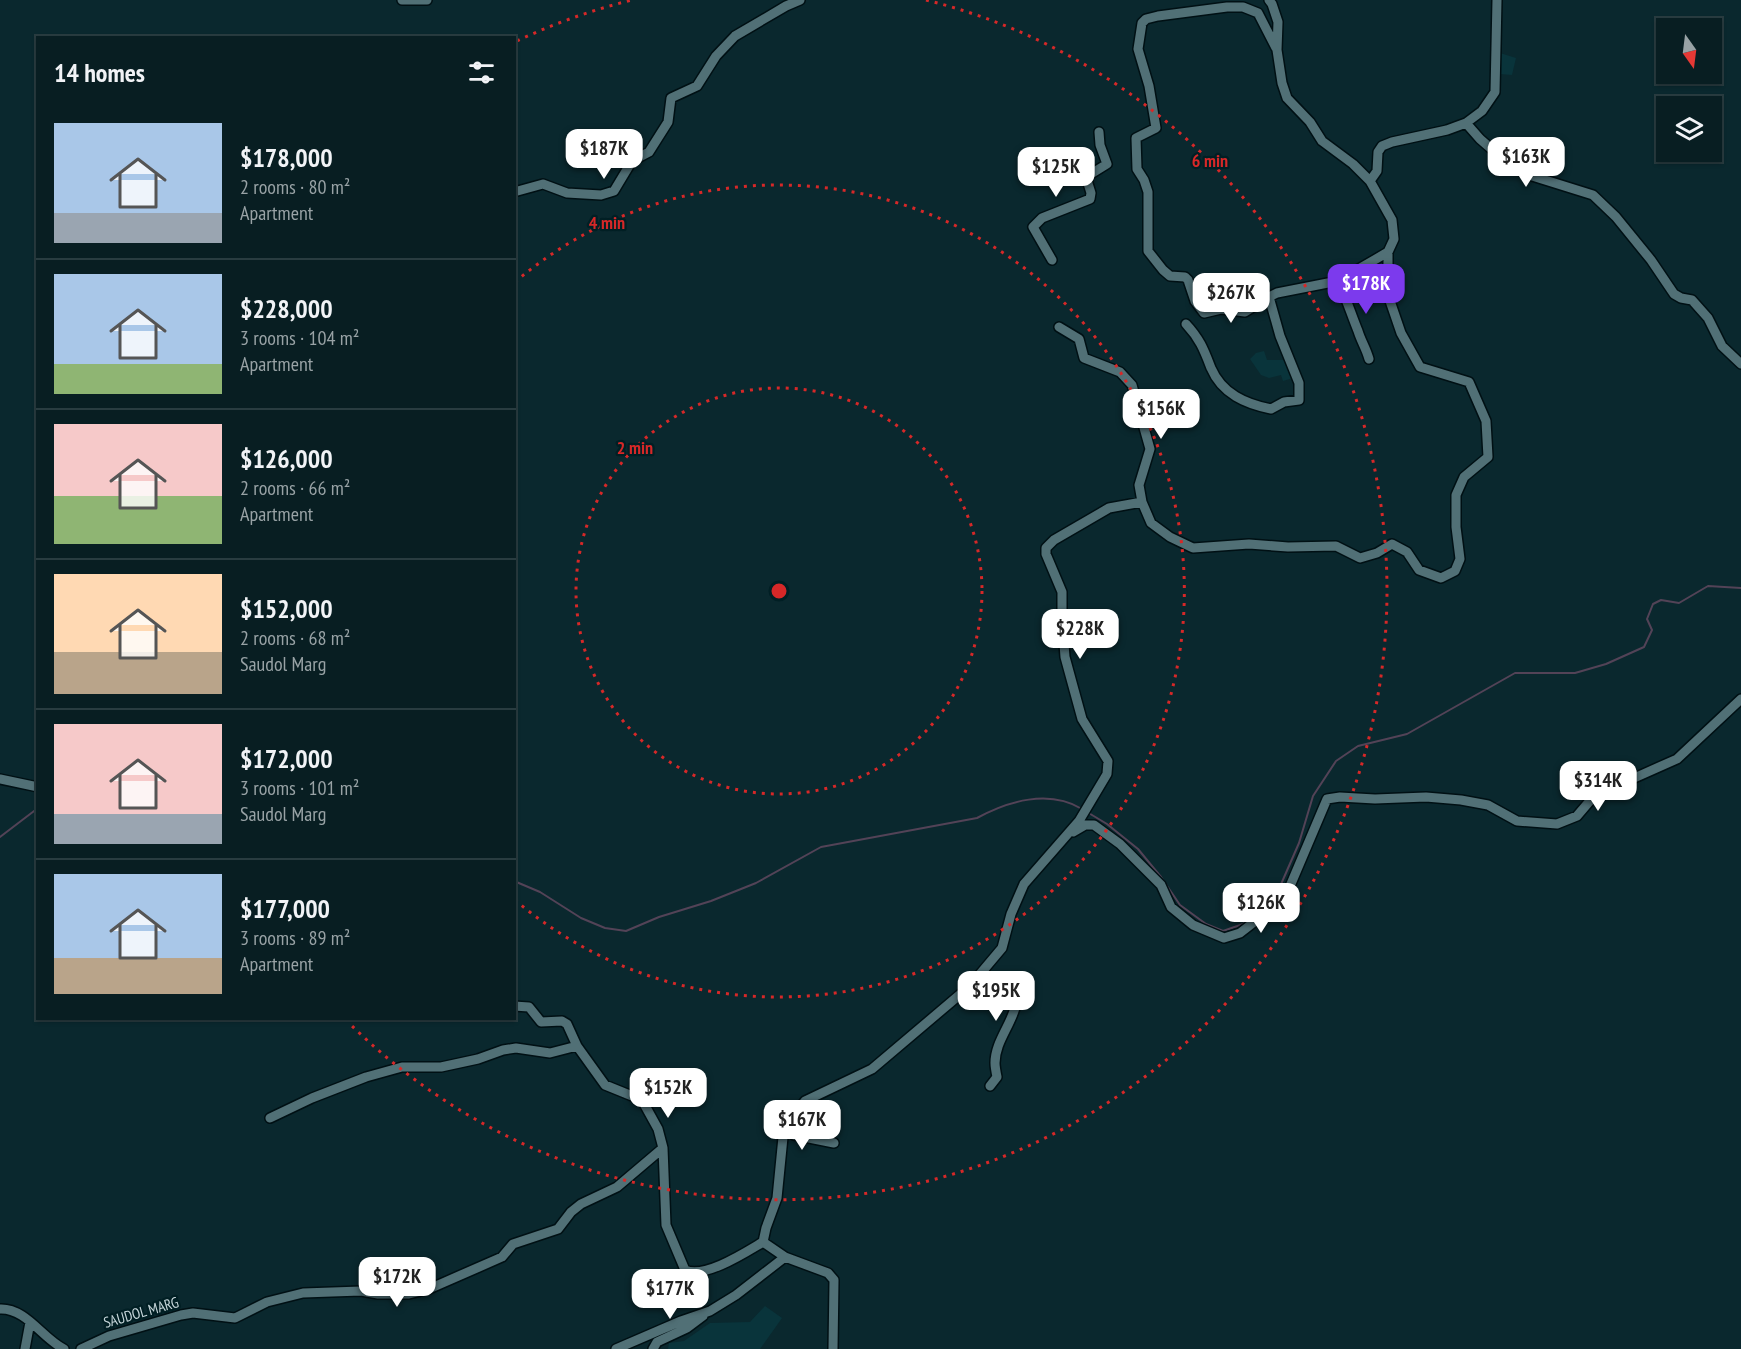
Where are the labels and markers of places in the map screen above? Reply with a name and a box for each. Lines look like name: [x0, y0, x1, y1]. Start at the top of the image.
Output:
pin: $187K: [562, 129, 646, 180]
pin: $163K: [1484, 137, 1568, 188]
pin: $125K: [1014, 147, 1098, 198]
pin: $178K: [1324, 264, 1408, 315]
pin: $267K: [1189, 273, 1273, 324]
pin: $156K: [1119, 389, 1203, 440]
centre of rings: [769, 581, 789, 601]
pin: $228K: [1038, 609, 1122, 660]
pin: $314K: [1556, 761, 1640, 812]
pin: $126K: [1219, 883, 1303, 934]
pin: $195K: [954, 971, 1038, 1022]
pin: $152K: [626, 1068, 710, 1119]
pin: $167K: [760, 1100, 844, 1151]
pin: $172K: [355, 1257, 439, 1308]
pin: $177K: [628, 1269, 712, 1320]

